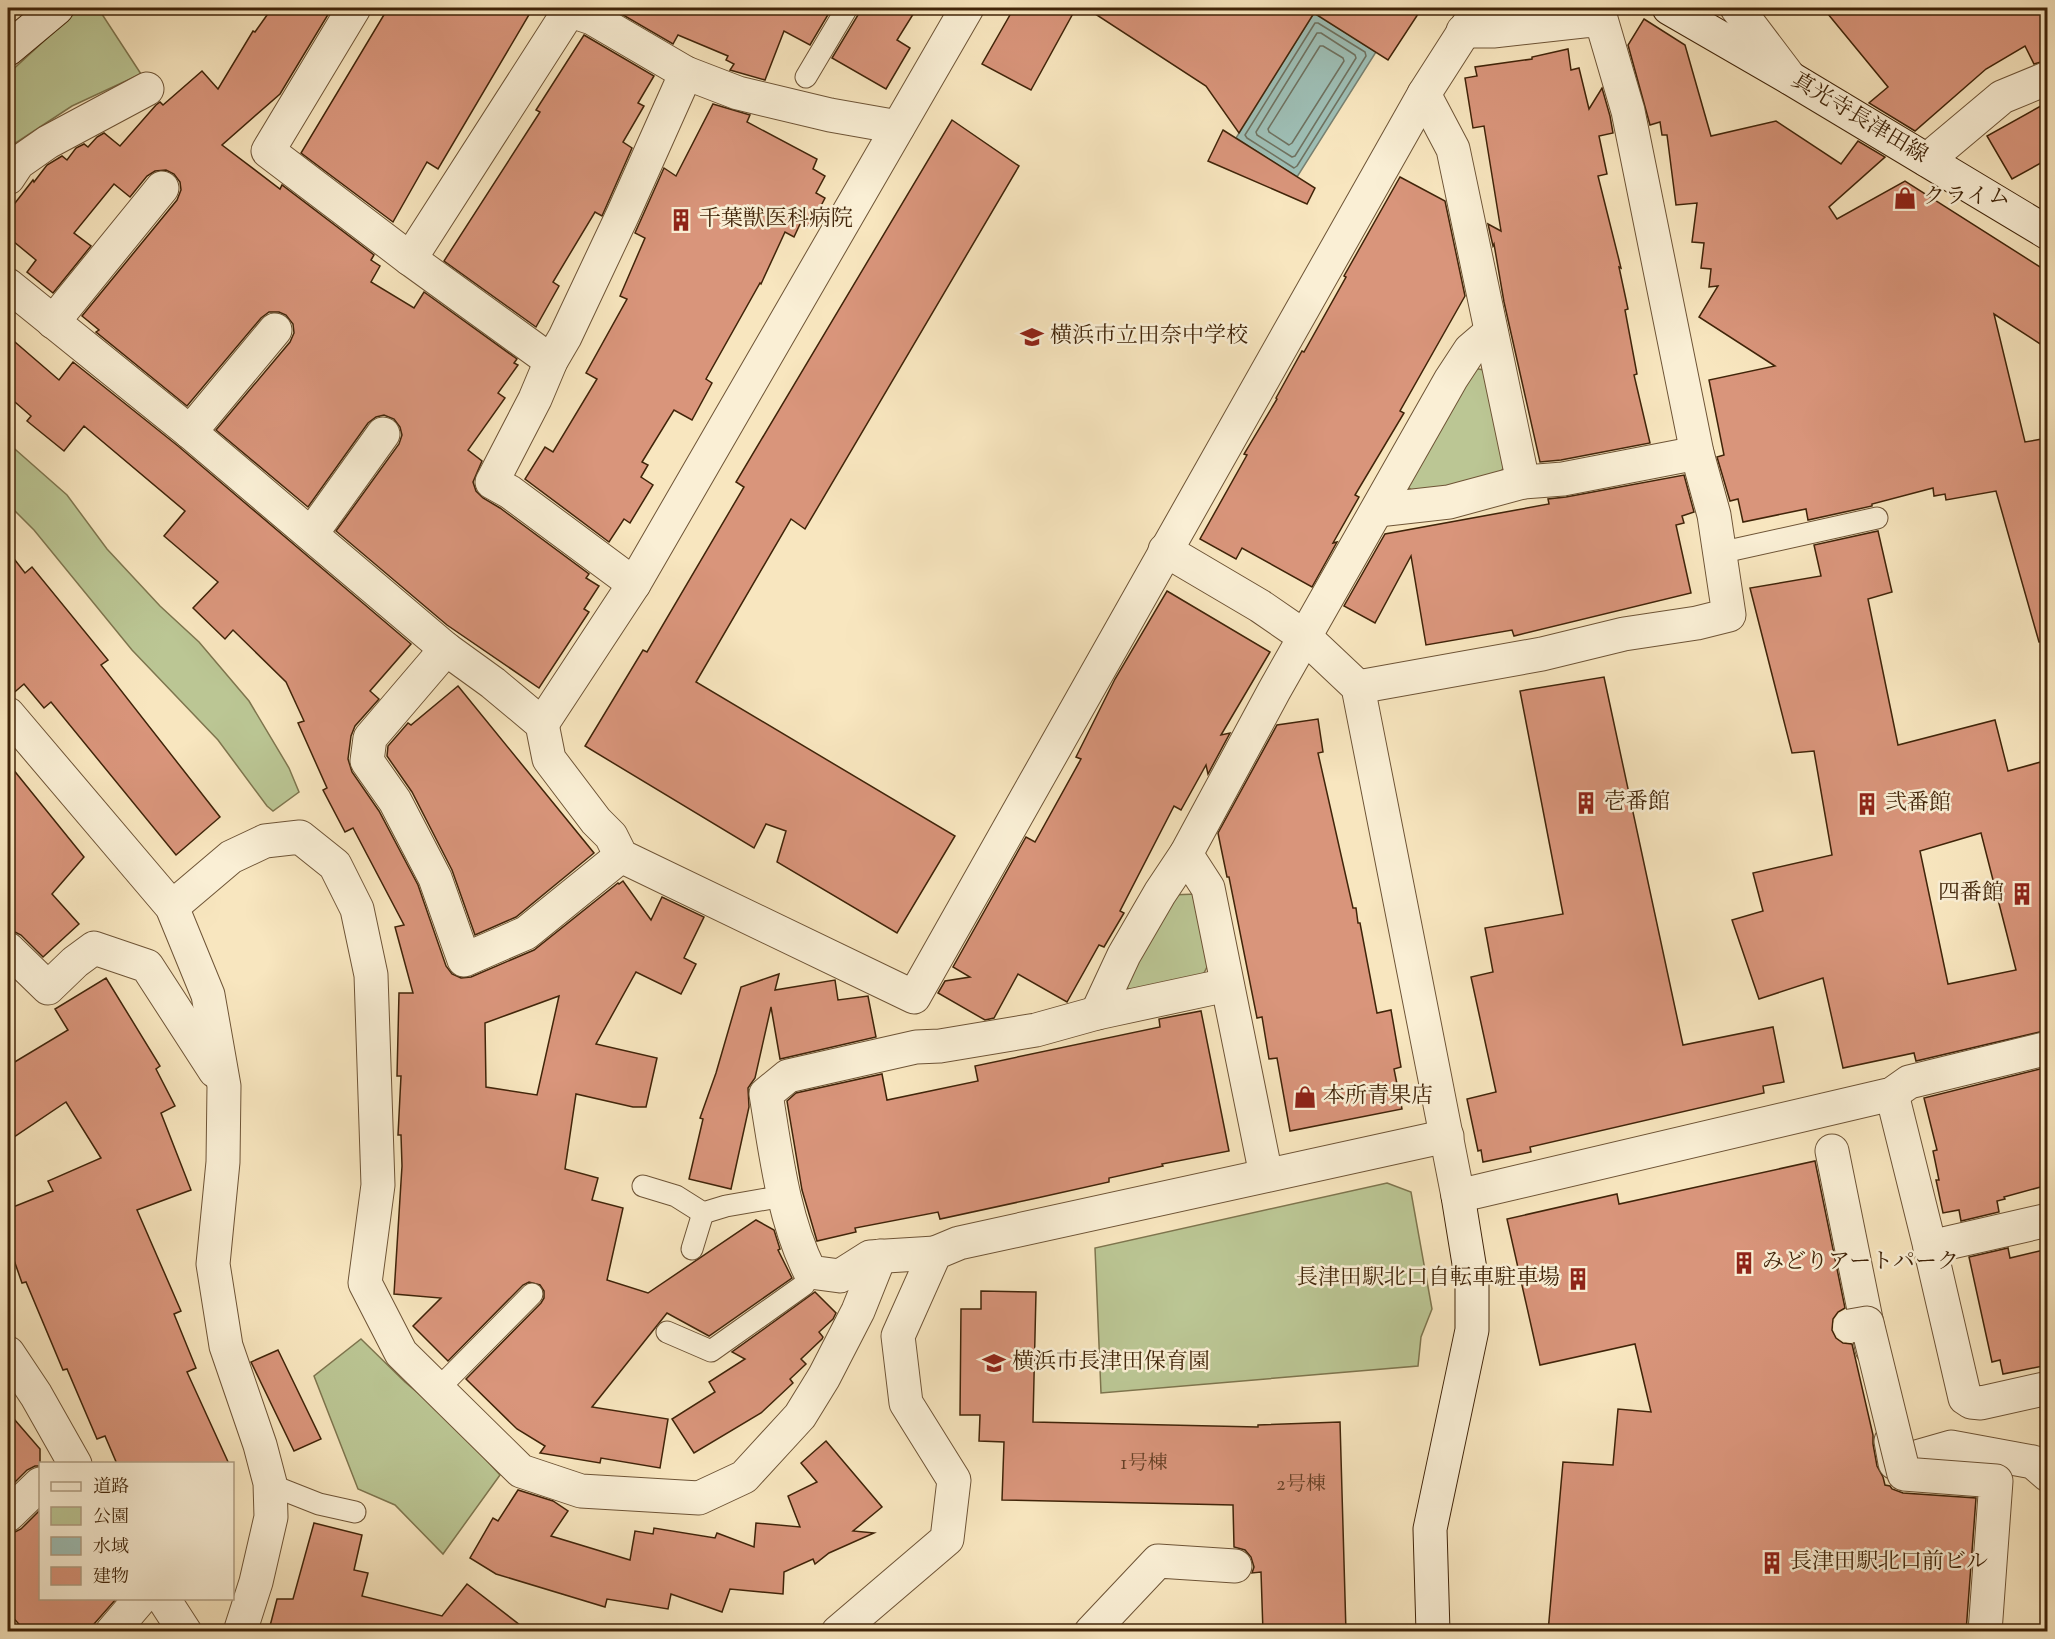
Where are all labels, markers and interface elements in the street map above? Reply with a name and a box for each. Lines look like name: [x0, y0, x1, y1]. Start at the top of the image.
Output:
street label: 真光寺長津田線: [1785, 66, 1933, 172]
place label: クライム: [1923, 182, 2010, 214]
shop icon: クライム: [1892, 185, 1918, 211]
place label: 千葉獣医科病院: [699, 204, 853, 236]
building icon: 千葉獣医科病院: [668, 207, 694, 233]
place label: 横浜市立田奈中学校: [1050, 321, 1248, 353]
school or university icon: 横浜市立田奈中学校: [1019, 324, 1045, 350]
place label: 壱番館: [1604, 787, 1670, 819]
place label: 弐番館: [1885, 788, 1951, 820]
building icon: 壱番館: [1573, 790, 1599, 816]
building icon: 弐番館: [1854, 791, 1880, 817]
place label: 四番館: [1938, 878, 2004, 910]
building icon: 四番館: [2009, 881, 2035, 907]
place label: 本所青果店: [1323, 1081, 1433, 1113]
shop icon: 本所青果店: [1292, 1084, 1318, 1110]
place label: みどりアートパーク: [1762, 1247, 1959, 1279]
building icon: みどりアートパーク: [1731, 1250, 1757, 1276]
place label: 長津田駅北口自転車駐車場: [1296, 1263, 1560, 1295]
building icon: 長津田駅北口自転車駐車場: [1565, 1266, 1591, 1292]
place label: 横浜市長津田保育園: [1012, 1347, 1210, 1379]
school or university icon: 横浜市長津田保育園: [981, 1350, 1007, 1376]
house number: 1号棟: [1121, 1450, 1167, 1479]
legend: [39, 1462, 234, 1600]
house number: 2号棟: [1276, 1471, 1326, 1500]
text: 道路: [93, 1475, 129, 1501]
text: 公園: [93, 1505, 129, 1531]
text: 水域: [93, 1535, 129, 1561]
place label: 長津田駅北口前ビル: [1790, 1547, 1988, 1579]
building icon: 長津田駅北口前ビル: [1759, 1550, 1785, 1576]
text: 建物: [93, 1565, 129, 1591]

